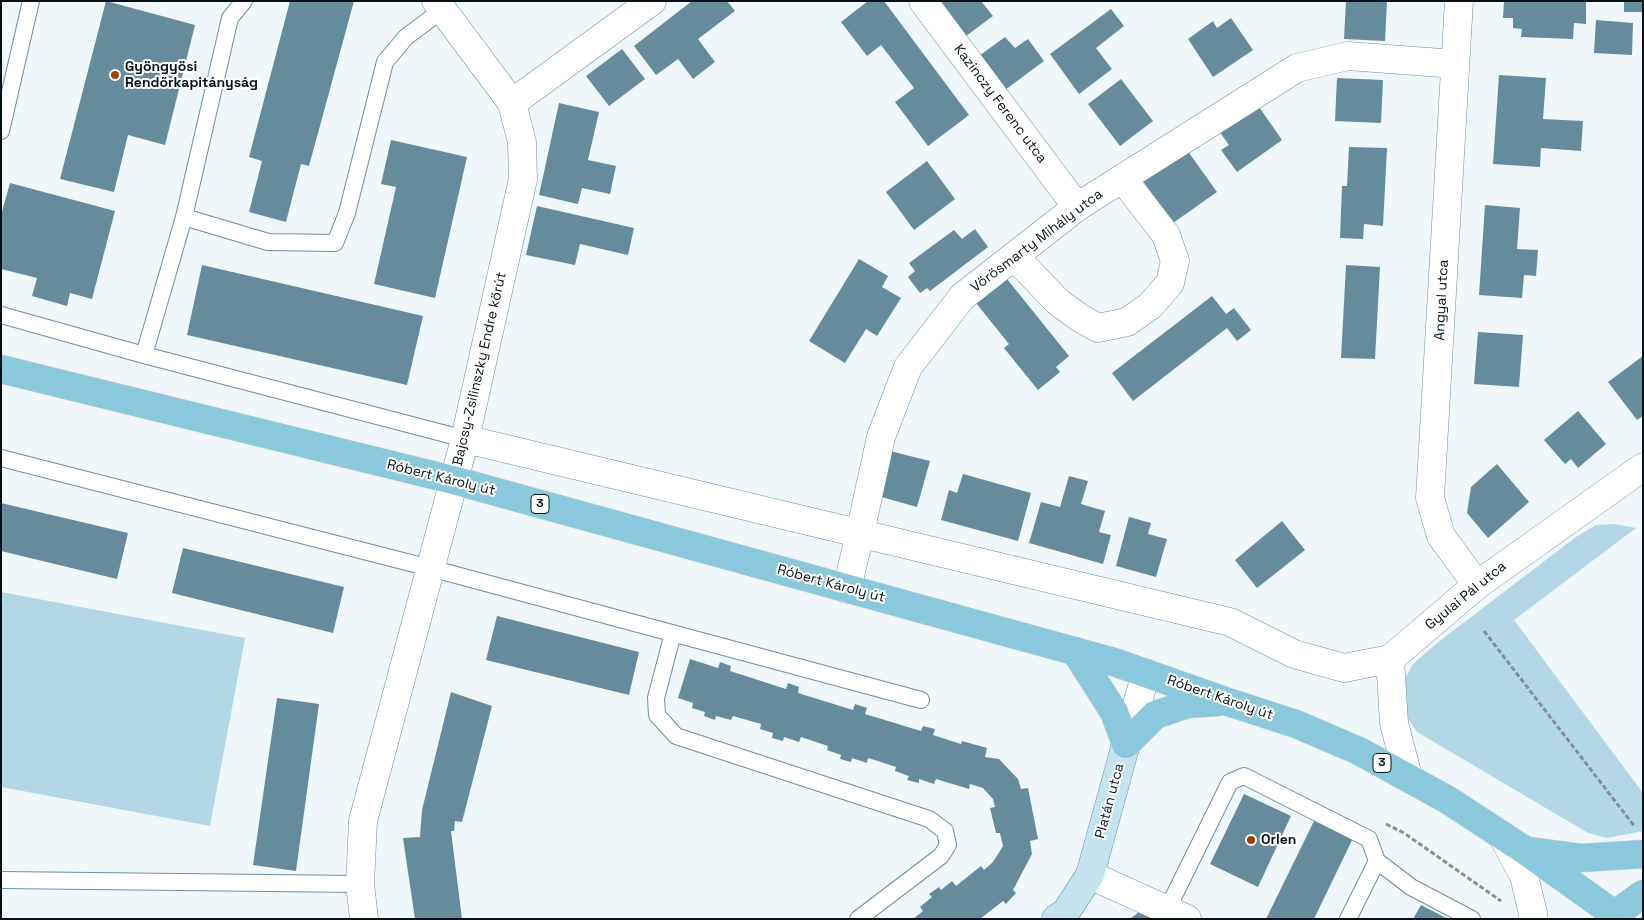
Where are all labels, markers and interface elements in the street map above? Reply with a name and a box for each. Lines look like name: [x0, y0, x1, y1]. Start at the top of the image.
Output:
street label: Kazinczy Ferenc utca: [950, 41, 1050, 167]
place label: Gyöngyösi Rendőrkapitányság: [125, 59, 258, 92]
marker: Gyöngyösi Rendőrkapitányság: [109, 69, 121, 81]
street label: Vörösmarty Mihály utca: [968, 186, 1106, 296]
street label: Angyal utca: [1431, 259, 1453, 341]
street label: Bajcsy-Zsilinszky Endre körút: [450, 271, 510, 467]
street label: Róbert Károly út: [385, 456, 497, 500]
road number: 3: [531, 494, 549, 514]
street label: Gyulai Pál utca: [1422, 558, 1510, 634]
street label: Róbert Károly út: [775, 562, 887, 606]
street label: Róbert Károly út: [1165, 672, 1275, 724]
road number: 3: [1373, 754, 1391, 772]
street label: Platán utca: [1092, 762, 1128, 840]
place label: Orlen: [1261, 832, 1296, 848]
marker: Orlen: [1245, 834, 1257, 846]

